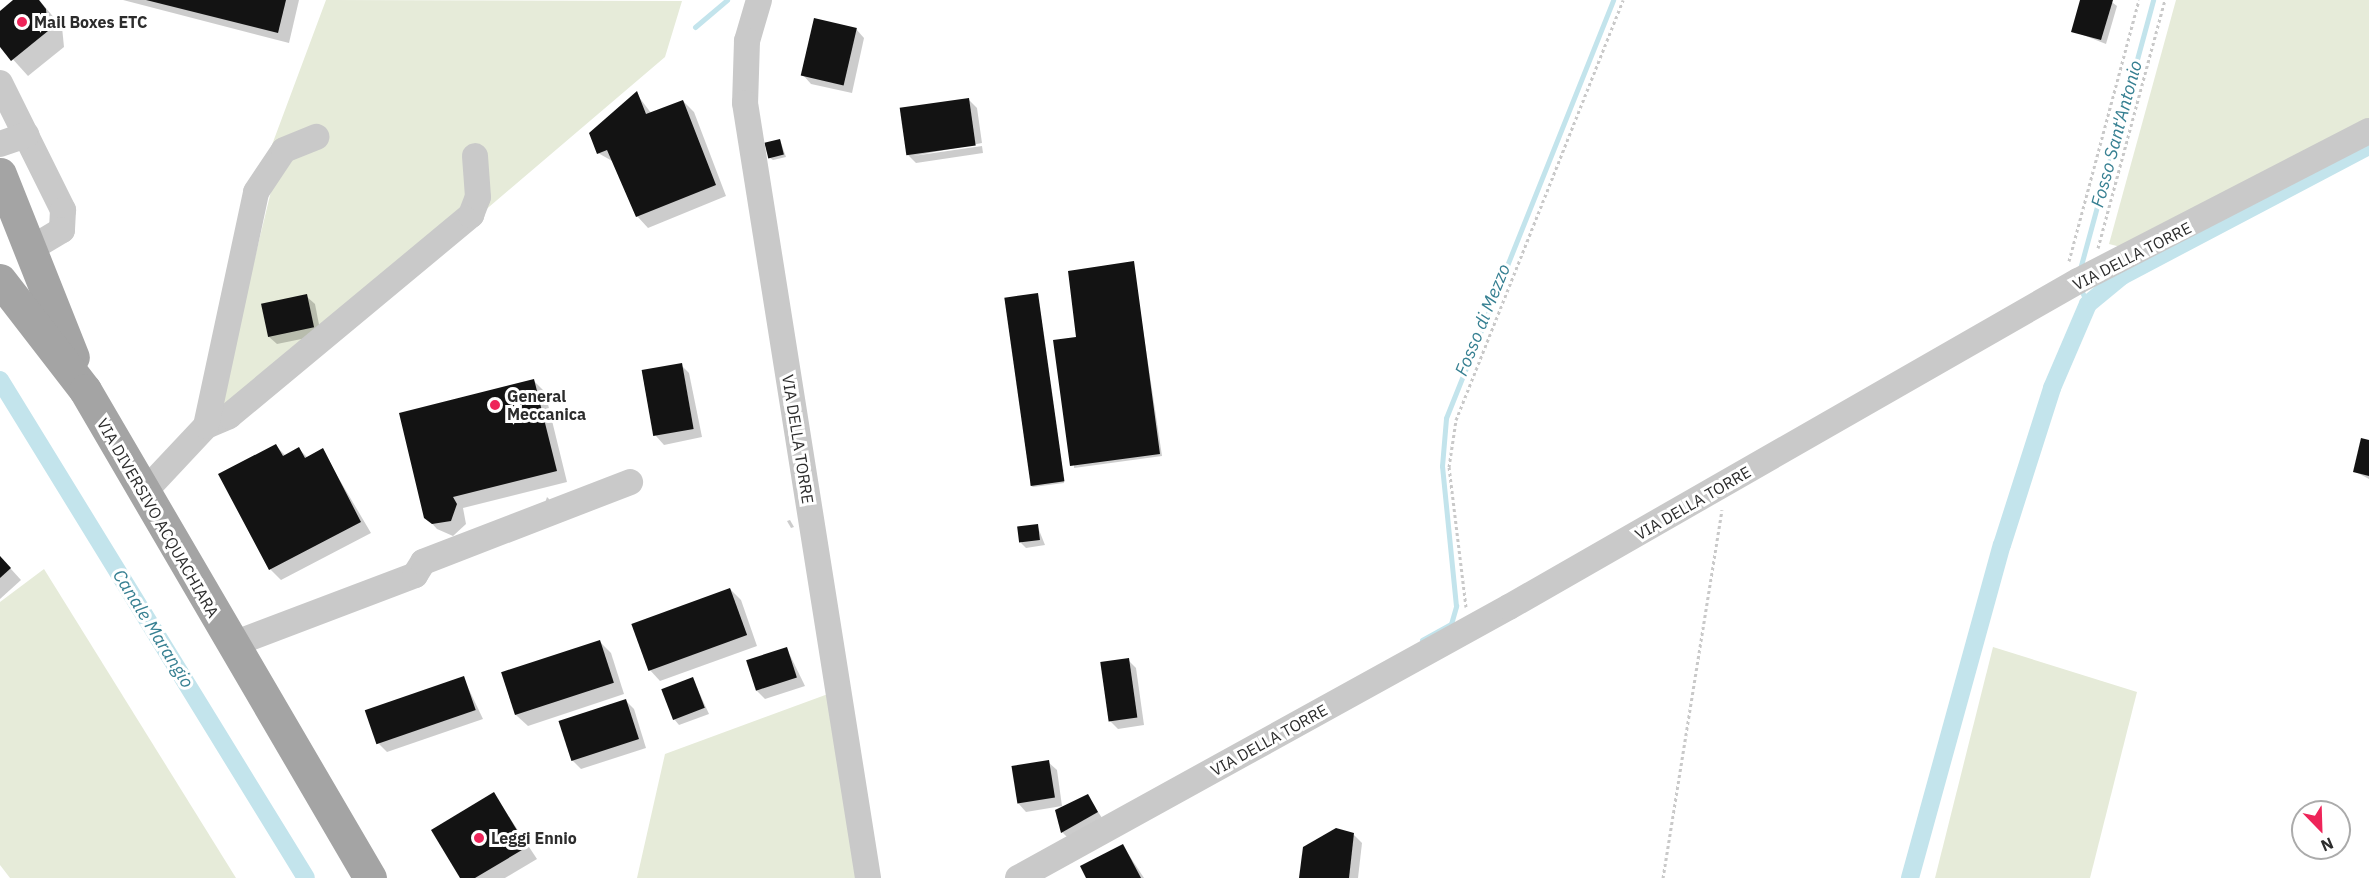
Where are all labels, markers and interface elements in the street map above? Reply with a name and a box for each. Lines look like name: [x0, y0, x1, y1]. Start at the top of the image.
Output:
place label: Mail Boxes ETC: [34, 12, 147, 32]
marker: Mail Boxes ETC: [15, 15, 29, 29]
water label: Fosso Sant'Antonio: [2087, 58, 2147, 210]
street label: VIA DELLA TORRE: [2069, 218, 2195, 294]
water label: Fosso di Mezzo: [1451, 261, 1515, 379]
street label: VIA DELLA TORRE: [778, 373, 818, 505]
place label: General Meccanica: [507, 386, 586, 424]
marker: General Meccanica: [488, 398, 502, 412]
street label: VIA DIVERSIVO ACQUACHIARA: [93, 415, 223, 621]
street label: VIA DELLA TORRE: [1632, 462, 1754, 544]
water label: Canale Marangio: [108, 566, 198, 692]
street label: VIA DELLA TORRE: [1207, 700, 1331, 780]
north arrow: [2291, 800, 2351, 860]
place label: Leggi Ennio: [491, 828, 577, 848]
marker: Leggi Ennio: [472, 831, 486, 845]
text: N: [2318, 833, 2336, 856]

